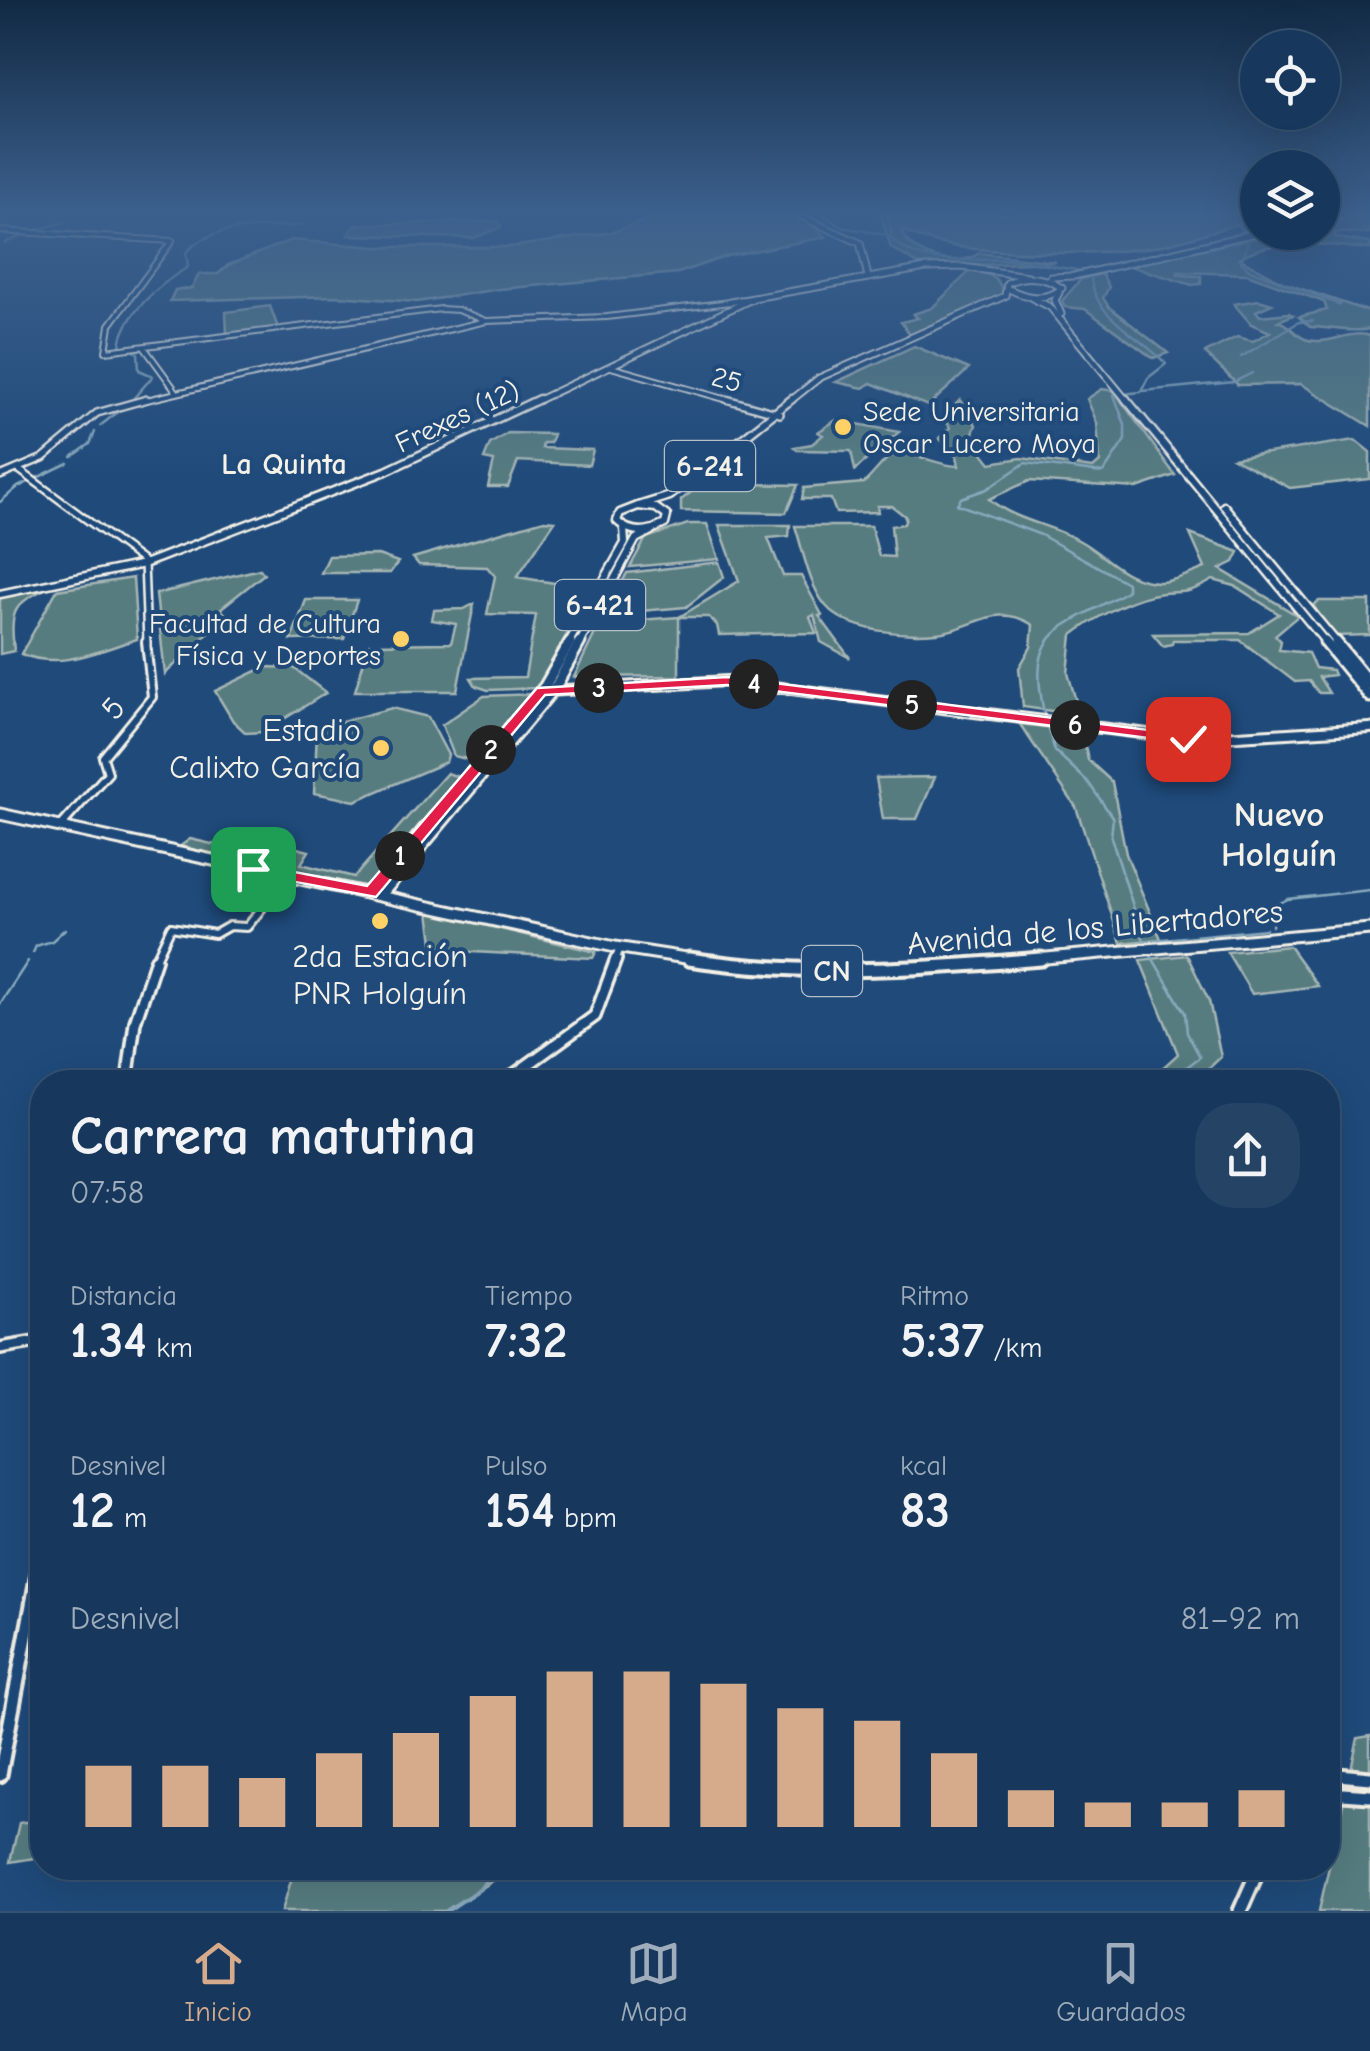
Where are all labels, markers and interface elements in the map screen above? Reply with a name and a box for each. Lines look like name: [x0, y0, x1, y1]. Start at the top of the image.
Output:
map controls: [1240, 30, 1340, 250]
button: locate: [1240, 30, 1340, 130]
button: layers: [1240, 150, 1340, 250]
street label: 25: [708, 360, 745, 399]
street label: Frexes (12): [390, 374, 525, 460]
place label: Sede Universitaria Oscar Lucero Moya: [863, 396, 1096, 460]
marker: Sede Universitaria Oscar Lucero Moya: [832, 416, 854, 438]
road number: 6-241: [665, 441, 755, 491]
district label: La Quinta: [221, 447, 347, 482]
road number: 6-421: [555, 580, 645, 630]
place label: Facultad de Cultura Física y Deportes: [149, 608, 381, 672]
marker: Facultad de Cultura Física y Deportes: [390, 628, 412, 650]
pin: 4: [729, 659, 779, 709]
pin: 3: [574, 663, 624, 713]
text: 4: [747, 668, 761, 700]
text: 3: [592, 672, 606, 704]
pin: 5: [887, 680, 937, 730]
text: 5: [905, 689, 919, 721]
street label: 5: [94, 690, 133, 727]
pin: [1146, 697, 1231, 782]
pin: 6: [1050, 700, 1100, 750]
text: 6: [1068, 709, 1082, 741]
place label: Estadio Calixto García: [169, 712, 361, 786]
icon: check: [1161, 712, 1216, 767]
pin: 2: [466, 725, 516, 775]
text: 2: [484, 734, 498, 766]
marker: Estadio Calixto García: [370, 737, 392, 759]
district label: Nuevo Holguín: [1221, 794, 1337, 875]
pin: [211, 827, 296, 912]
pin: 1: [375, 831, 425, 881]
text: 1: [394, 840, 406, 872]
icon: arrive: [226, 842, 281, 897]
street label: Avenida de los Libertadores: [906, 893, 1284, 962]
marker: 2da Estación PNR Holguín: [369, 910, 391, 932]
place label: 2da Estación PNR Holguín: [292, 938, 468, 1012]
road number: CN: [802, 946, 862, 996]
button: share: [1195, 1103, 1300, 1208]
text: Carrera matutina: [70, 1104, 476, 1168]
text: 07:58: [70, 1174, 144, 1211]
text: Distancia: [70, 1280, 177, 1312]
text: Tiempo: [485, 1280, 573, 1312]
text: Ritmo: [900, 1280, 969, 1312]
text: 1.34: [70, 1312, 147, 1370]
text: 7:32: [485, 1312, 567, 1370]
text: 5:37: [900, 1312, 984, 1370]
text: km: [147, 1332, 193, 1364]
text: /km: [984, 1332, 1042, 1364]
text: Desnivel: [70, 1450, 166, 1482]
text: Pulso: [485, 1450, 548, 1482]
text: kcal: [900, 1450, 947, 1482]
text: 12: [70, 1482, 115, 1540]
text: 154: [485, 1482, 555, 1540]
text: 83: [900, 1482, 950, 1540]
text: m: [115, 1502, 147, 1534]
text: bpm: [555, 1502, 617, 1534]
text: Desnivel: [70, 1600, 180, 1637]
text: 81–92 m: [1181, 1600, 1300, 1637]
tab: Inicio: [184, 1936, 252, 2028]
tab: Mapa: [620, 1936, 688, 2028]
tab: Guardados: [1056, 1936, 1186, 2028]

